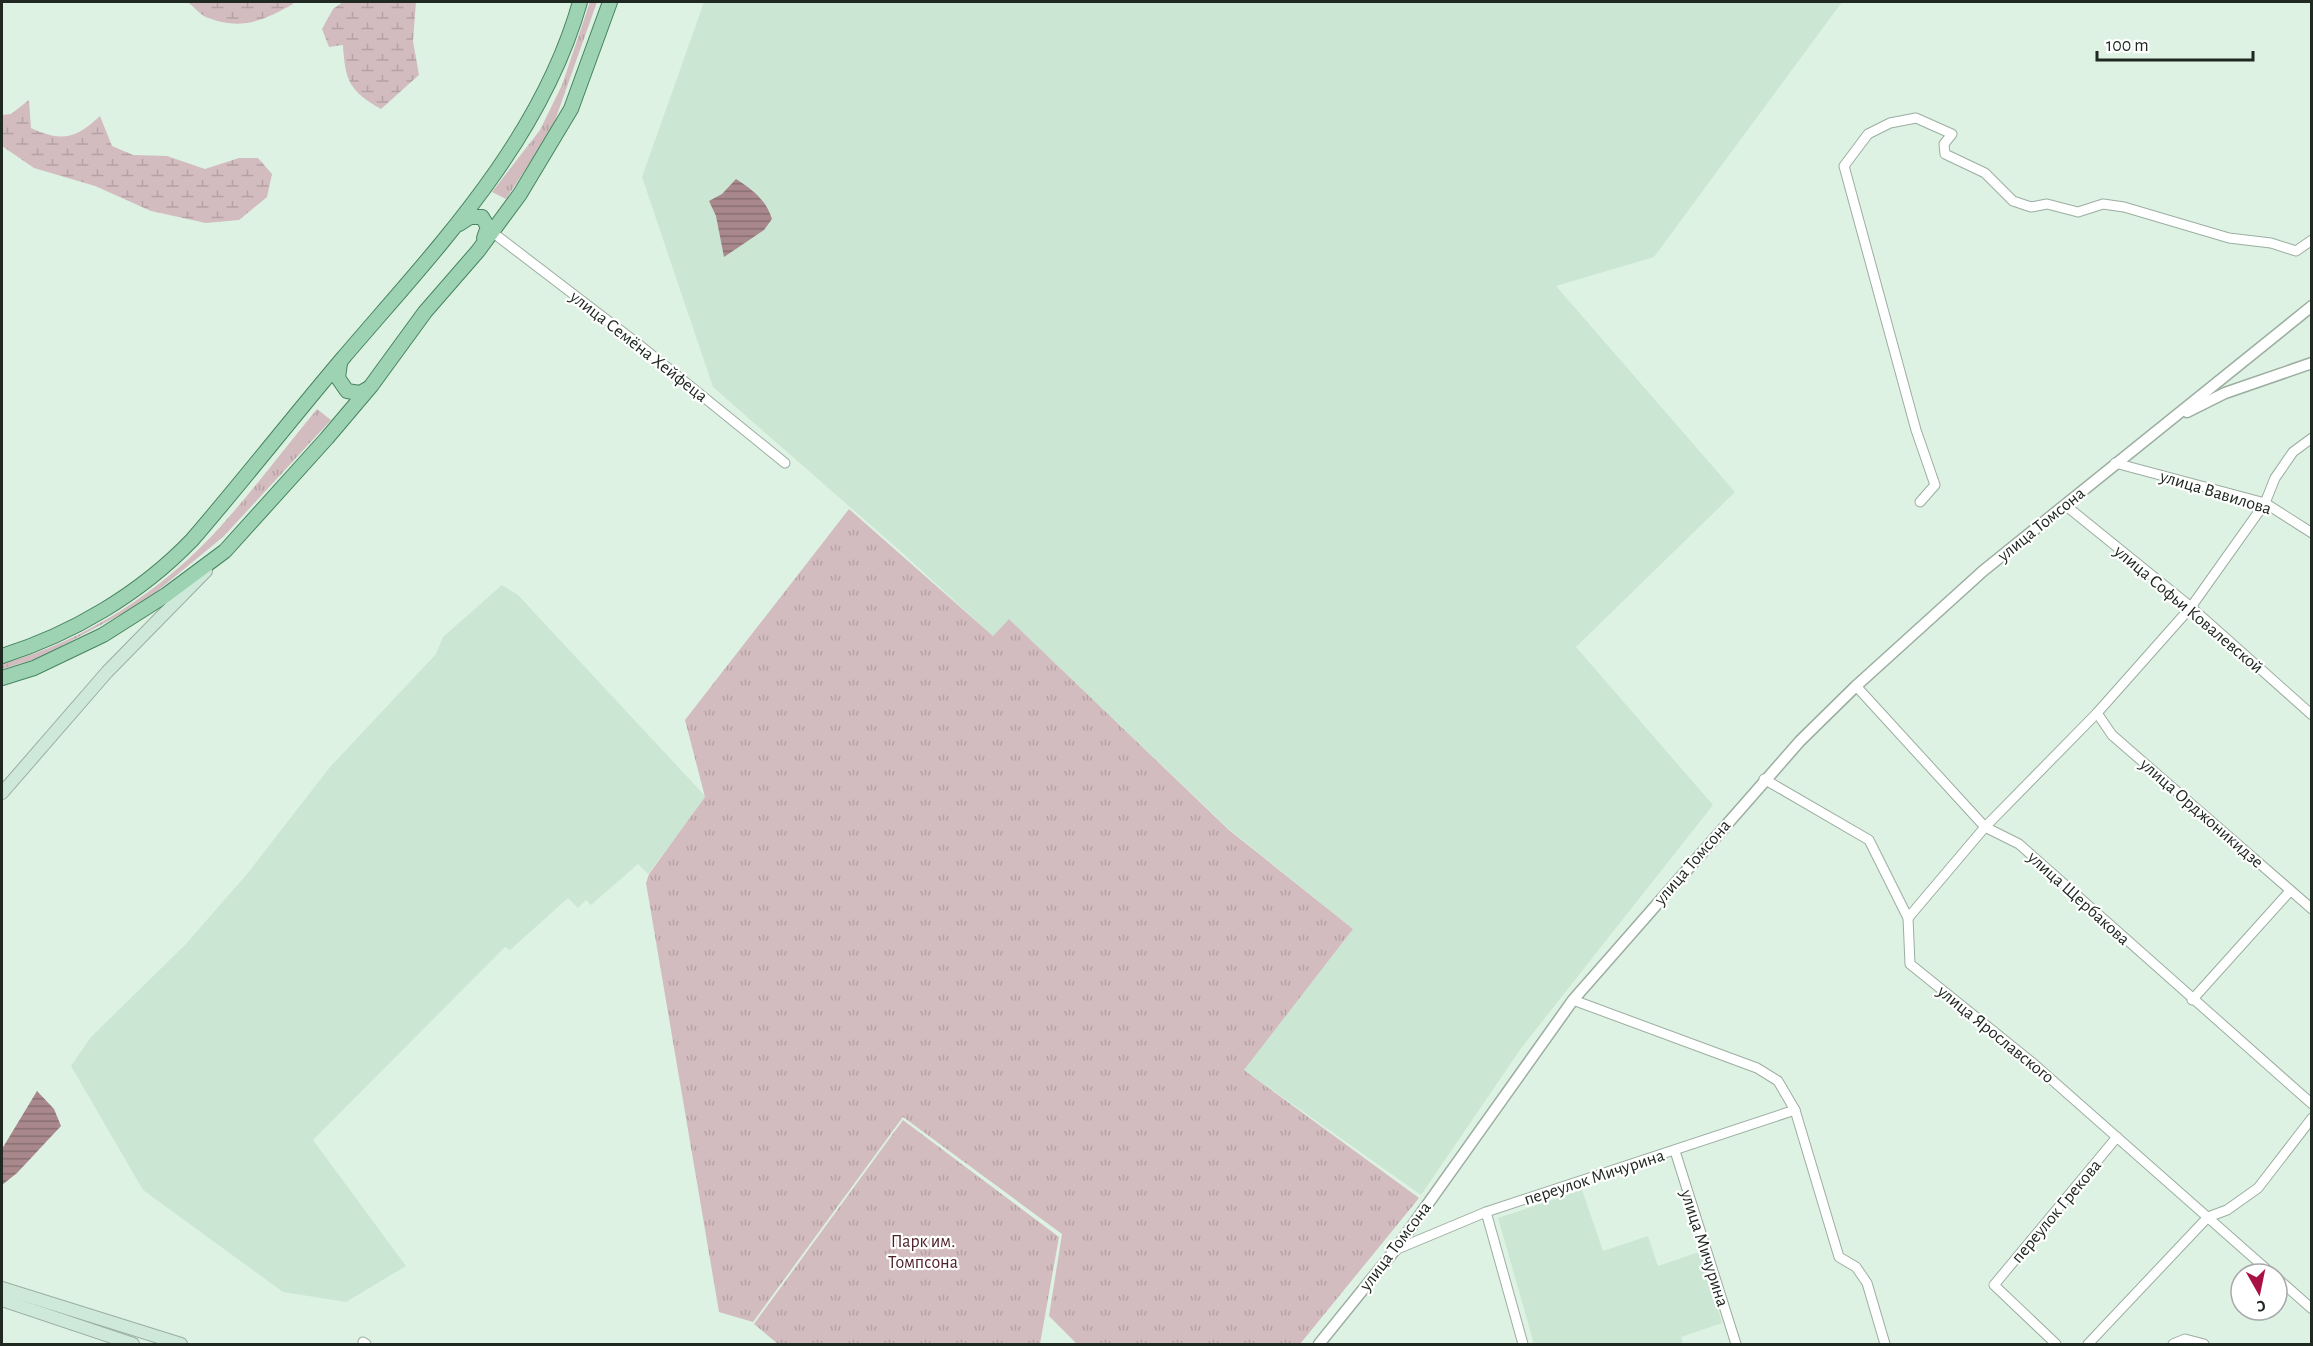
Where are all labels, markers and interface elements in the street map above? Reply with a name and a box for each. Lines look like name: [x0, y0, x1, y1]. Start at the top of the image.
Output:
scale bar: [2097, 24, 2253, 62]
text: 100 m: [2106, 37, 2149, 55]
street label: улица Семёна Хейфеца: [565, 287, 711, 406]
street label: улица Вавилова: [2157, 467, 2273, 518]
street label: улица Томсона: [1994, 484, 2089, 566]
street label: улица Софьи Ковалевской: [2110, 542, 2266, 677]
street label: улица Орджоникидзе: [2135, 755, 2266, 872]
street label: улица Томсона: [1650, 817, 1734, 909]
street label: улица Щербакова: [2023, 847, 2133, 949]
street label: улица Ярославского: [1933, 982, 2057, 1087]
street label: переулок Мичурина: [1522, 1147, 1667, 1209]
street label: переулок Грекова: [2008, 1156, 2105, 1267]
street label: улица Мичурина: [1676, 1187, 1731, 1309]
street label: улица Томсона: [1356, 1199, 1435, 1295]
park label: Парк им. Томпсона: [888, 1233, 958, 1272]
north arrow: [2229, 1262, 2289, 1322]
text: С: [2255, 1297, 2267, 1314]

